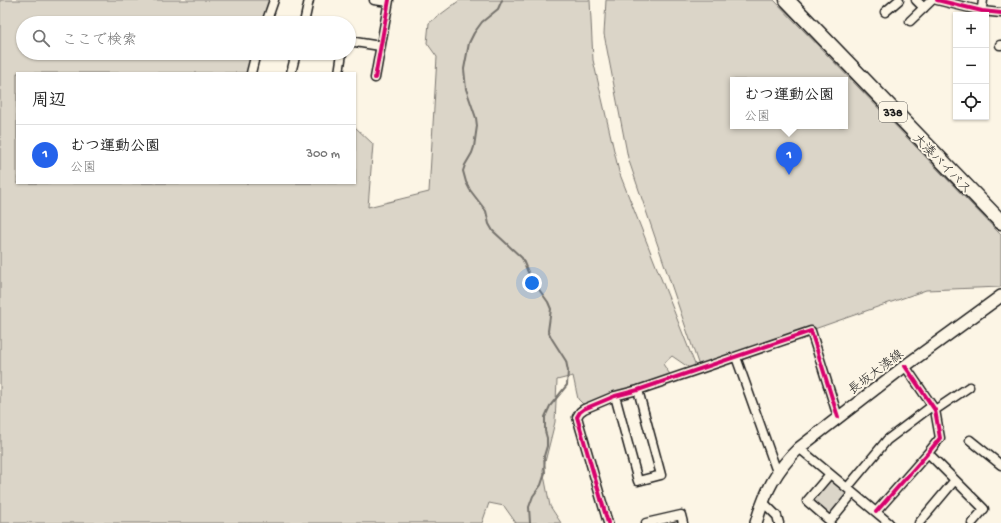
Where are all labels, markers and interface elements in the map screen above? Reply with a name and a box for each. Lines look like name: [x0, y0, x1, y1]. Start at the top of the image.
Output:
map controls: [953, 12, 989, 120]
button: +: [953, 12, 989, 48]
search box: [16, 16, 356, 60]
icon: search: [30, 27, 52, 49]
text: ここで検索: [62, 32, 137, 50]
button: −: [953, 48, 989, 84]
popup: [730, 77, 848, 129]
button: locate: [953, 84, 989, 120]
text: むつ運動公園: [744, 87, 834, 105]
text: 周辺: [32, 92, 66, 112]
road number: 338: [879, 102, 907, 122]
text: 公園: [744, 110, 770, 125]
street label: 大湊バイパス: [909, 131, 974, 198]
text: むつ運動公園: [70, 138, 160, 156]
pin: 1: [776, 142, 802, 175]
text: 1: [42, 147, 48, 162]
text: 300 m: [306, 147, 340, 162]
text: 公園: [70, 161, 96, 176]
your location: [522, 273, 542, 293]
street label: 長坂大湊線: [845, 346, 908, 399]

